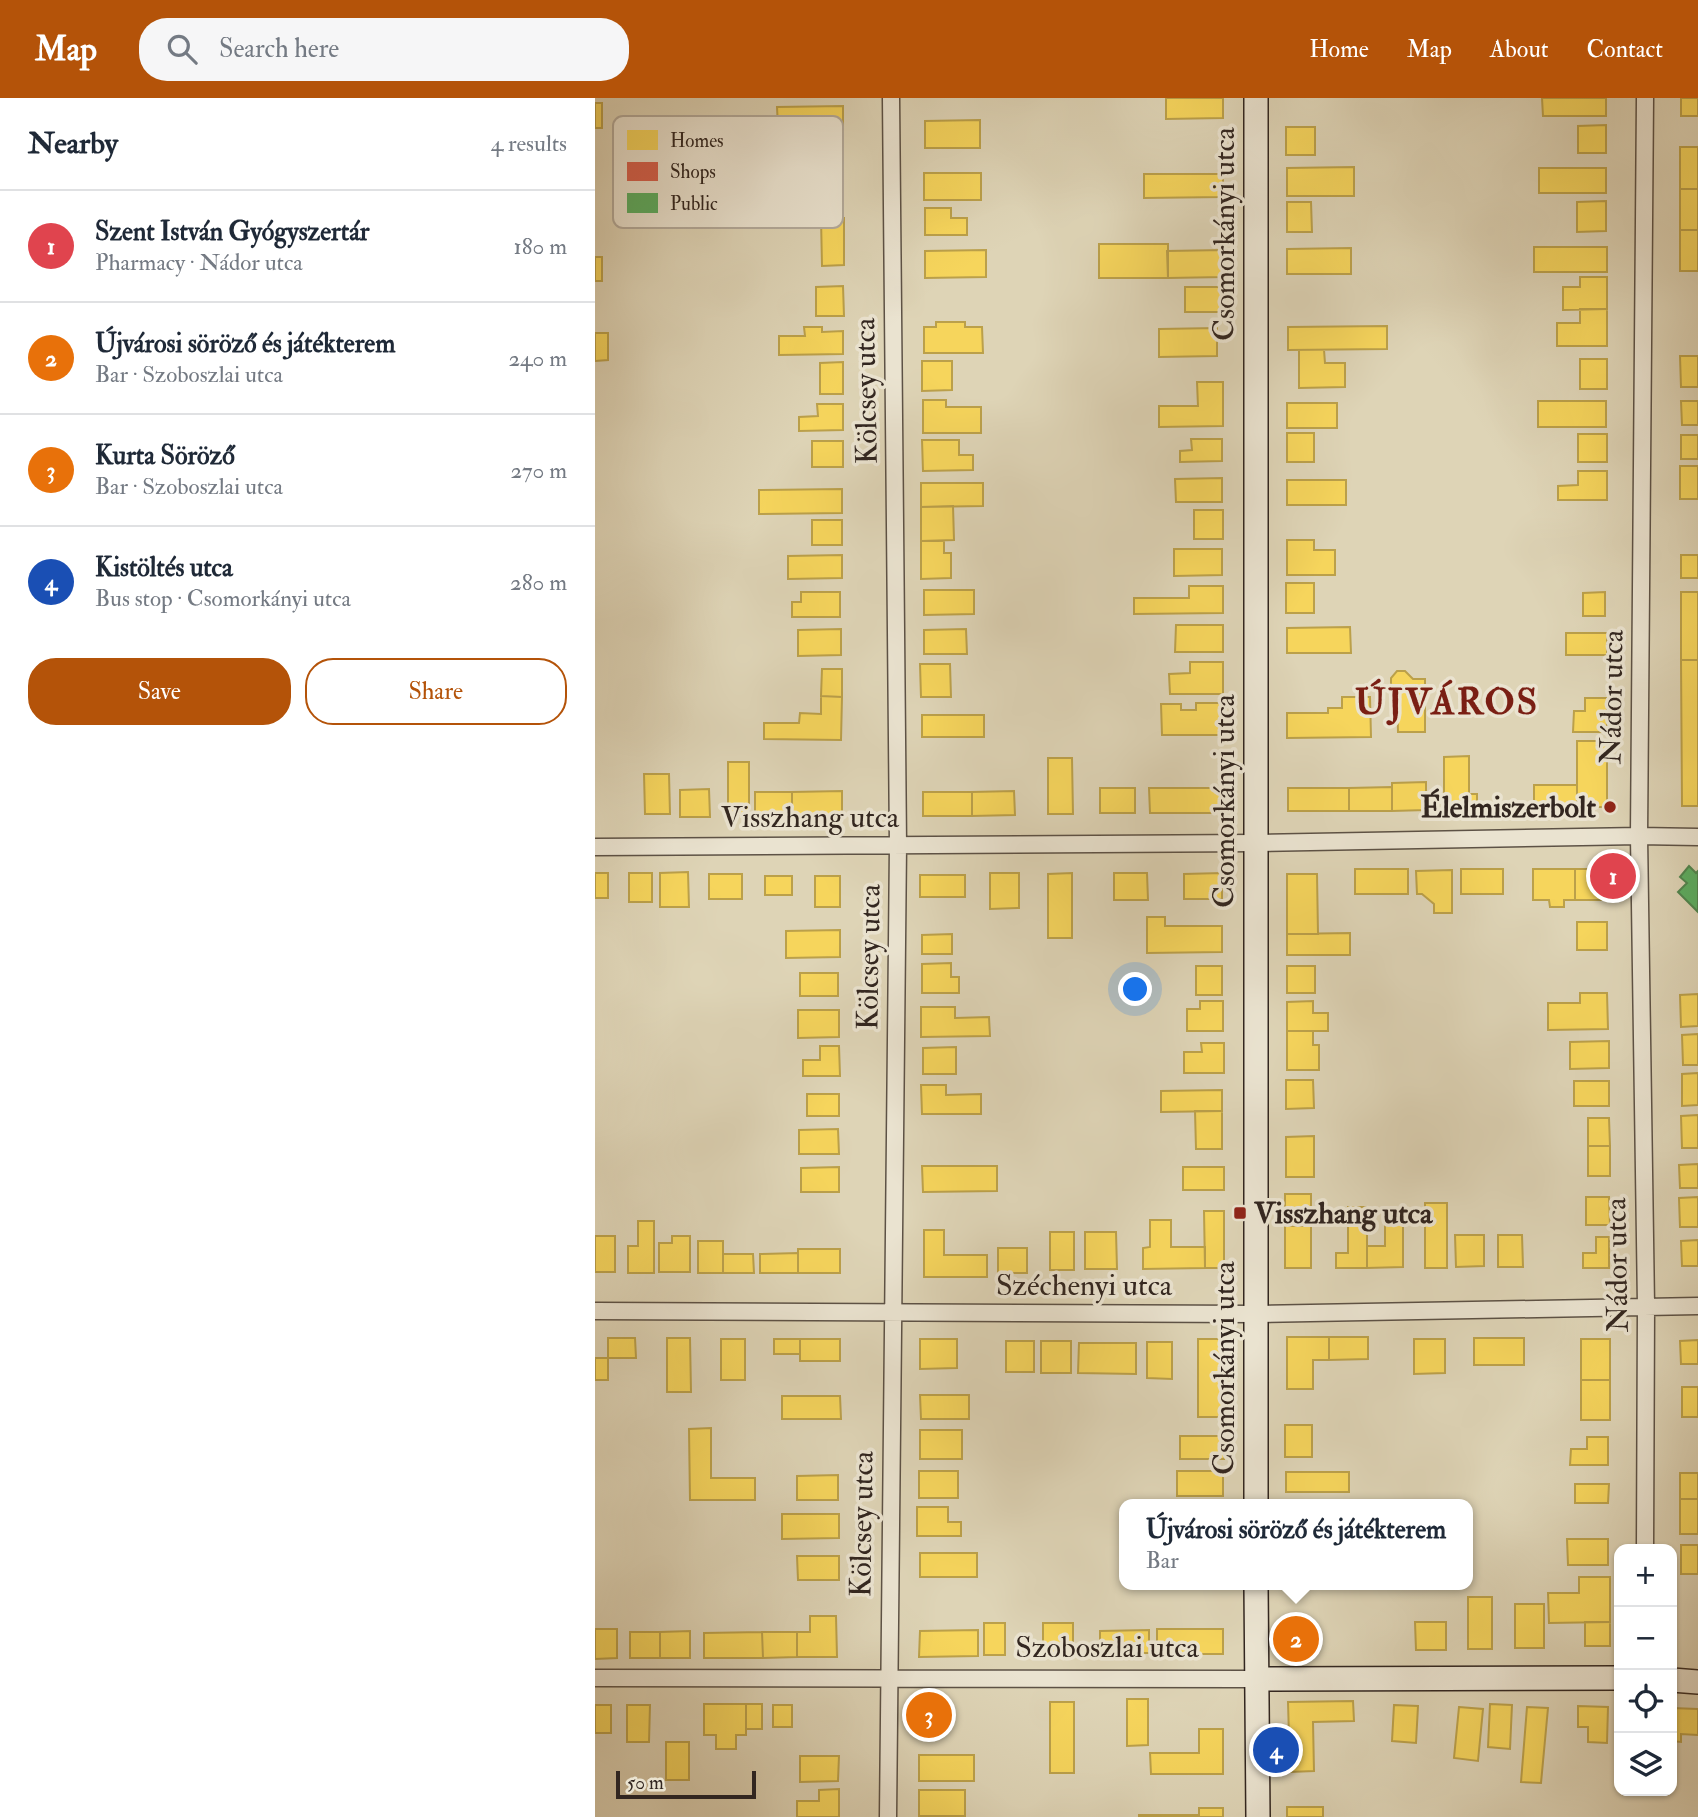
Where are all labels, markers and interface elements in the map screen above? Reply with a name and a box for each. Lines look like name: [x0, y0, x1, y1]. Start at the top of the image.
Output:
search box: [139, 18, 629, 81]
text: Map: [35, 29, 97, 70]
icon: search: [163, 30, 201, 68]
text: Search here: [219, 33, 339, 65]
text: Home: [1309, 34, 1369, 65]
text: Map: [1407, 34, 1452, 65]
text: About: [1490, 34, 1549, 65]
text: Contact: [1587, 34, 1663, 65]
legend: [613, 116, 843, 228]
text: Nearby: [28, 125, 118, 162]
street label: Csomorkányi utca: [1206, 126, 1243, 341]
text: 4 results: [491, 129, 567, 158]
text: Homes: [670, 129, 724, 153]
text: Shops: [670, 160, 716, 185]
text: Public: [670, 192, 718, 216]
text: Szent István Gyógyszertár: [95, 216, 370, 248]
text: 1: [47, 232, 55, 261]
text: 180 m: [514, 232, 567, 261]
text: Pharmacy · Nádor utca: [95, 248, 303, 277]
street label: Kölcsey utca: [846, 317, 886, 464]
text: Újvárosi söröző és játékterem: [95, 328, 395, 360]
text: 2: [45, 344, 57, 373]
text: 240 m: [508, 344, 567, 373]
text: Bar · Szoboszlai utca: [95, 360, 283, 389]
text: Kurta Söröző: [95, 440, 235, 472]
text: 3: [47, 456, 55, 485]
text: 270 m: [510, 456, 567, 485]
text: Bar · Szoboszlai utca: [95, 472, 283, 501]
text: Kistöltés utca: [95, 552, 233, 584]
text: 4: [45, 568, 57, 597]
text: 280 m: [510, 568, 567, 597]
text: Bus stop · Csomorkányi utca: [95, 584, 351, 613]
street label: Nádor utca: [1592, 629, 1632, 765]
button: Save: [28, 658, 291, 725]
button: Share: [305, 658, 567, 725]
district label: ÚJVÁROS: [1355, 678, 1539, 726]
street label: Csomorkányi utca: [1206, 693, 1243, 908]
place label: Élelmiszerbolt: [1421, 788, 1596, 826]
street label: Visszhang utca: [721, 799, 900, 836]
marker: Élelmiszerbolt: [1602, 799, 1618, 815]
pin: 1: [1590, 850, 1636, 902]
street label: Kölcsey utca: [849, 883, 889, 1030]
your location: [1118, 972, 1152, 1006]
place label: Visszhang utca: [1253, 1195, 1434, 1232]
street label: Nádor utca: [1597, 1197, 1637, 1333]
marker: Visszhang utca: [1232, 1205, 1248, 1221]
street label: Csomorkányi utca: [1206, 1260, 1243, 1475]
street label: Széchenyi utca: [996, 1267, 1173, 1304]
street label: Kölcsey utca: [842, 1450, 882, 1597]
popup: [1119, 1499, 1473, 1590]
text: Újvárosi söröző és játékterem: [1146, 1514, 1446, 1546]
map controls: [1614, 1544, 1677, 1796]
button: +: [1614, 1544, 1677, 1607]
text: Bar: [1146, 1546, 1179, 1575]
button: −: [1614, 1607, 1677, 1670]
pin: 2: [1273, 1613, 1319, 1665]
street label: Szoboszlai utca: [1015, 1629, 1199, 1666]
button: locate: [1614, 1670, 1677, 1733]
pin: 3: [906, 1689, 952, 1741]
pin: 4: [1253, 1724, 1299, 1776]
button: layers: [1614, 1733, 1677, 1796]
scale bar: [616, 1768, 756, 1800]
text: 50 m: [627, 1771, 664, 1795]

